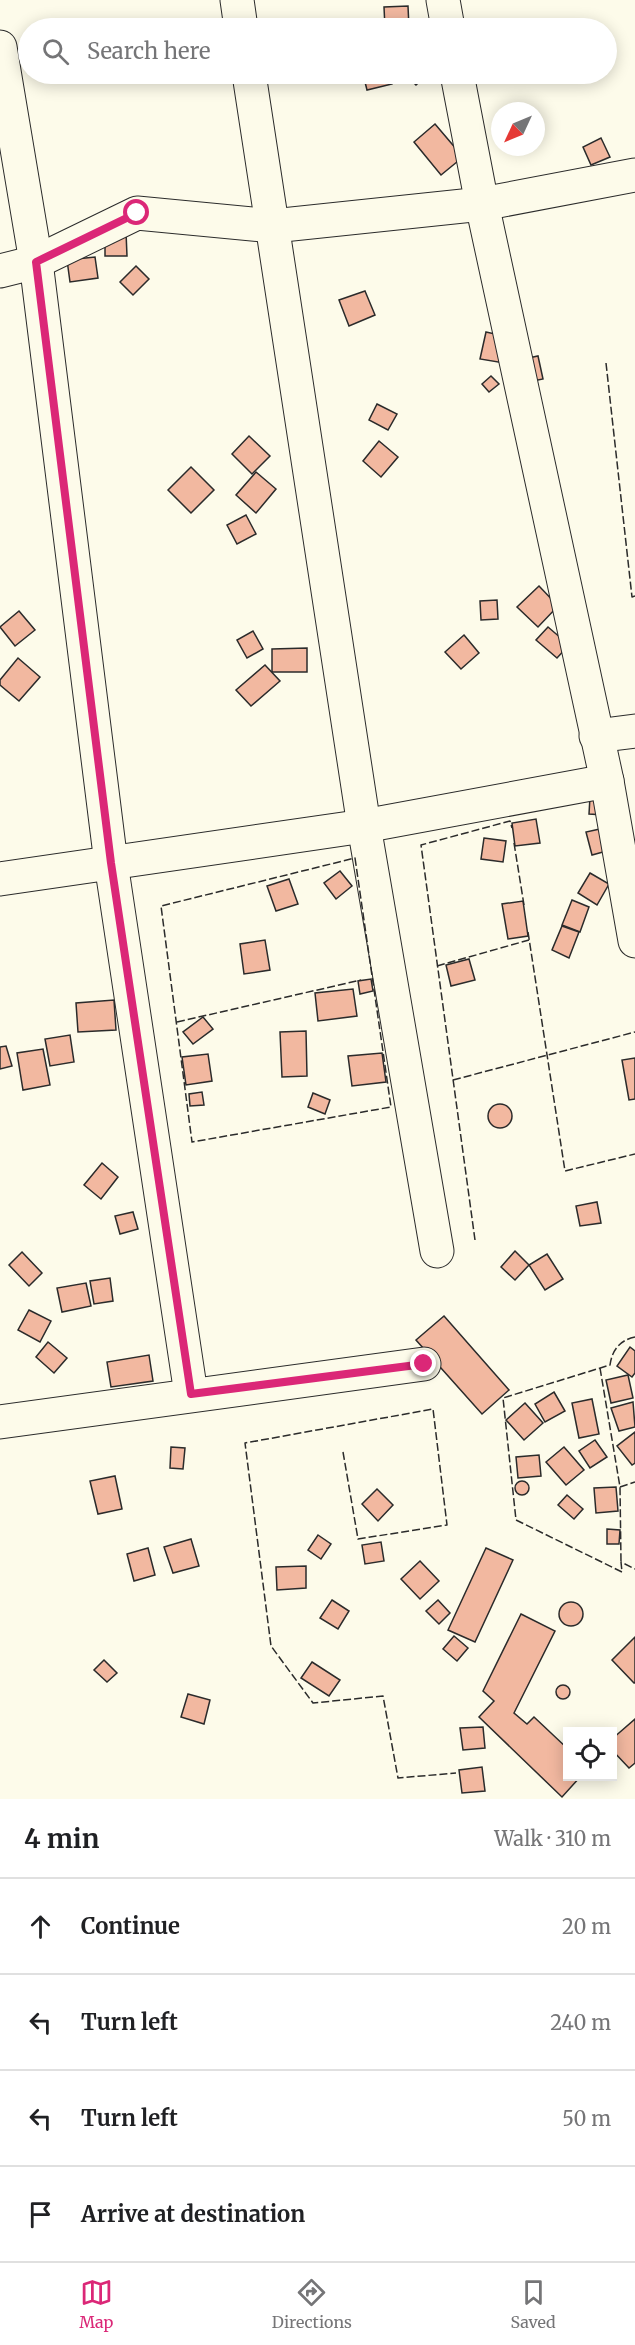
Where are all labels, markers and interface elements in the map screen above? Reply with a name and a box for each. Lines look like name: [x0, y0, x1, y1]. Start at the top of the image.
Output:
search box: [18, 18, 617, 84]
icon: search: [39, 35, 72, 68]
text: Search here: [87, 37, 210, 65]
north arrow: [491, 102, 545, 156]
route start: [123, 199, 149, 225]
route end: [410, 1350, 436, 1376]
map controls: [563, 1727, 617, 1781]
button: locate: [563, 1727, 617, 1781]
text: 4 min: [24, 1822, 99, 1855]
text: Walk · 310 m: [494, 1826, 611, 1851]
icon: ahead: [24, 1910, 57, 1943]
text: Continue: [81, 1912, 180, 1940]
text: 20 m: [562, 1914, 611, 1939]
icon: left: [24, 2006, 57, 2039]
text: Turn left: [81, 2008, 178, 2036]
text: 240 m: [550, 2010, 611, 2035]
icon: left: [24, 2102, 57, 2135]
text: Turn left: [81, 2104, 178, 2132]
text: 50 m: [562, 2106, 611, 2131]
icon: arrive: [24, 2198, 57, 2231]
text: Arrive at destination: [81, 2200, 305, 2228]
tab: Map: [79, 2276, 113, 2332]
tab: Directions: [272, 2276, 352, 2332]
tab: Saved: [510, 2276, 556, 2332]

